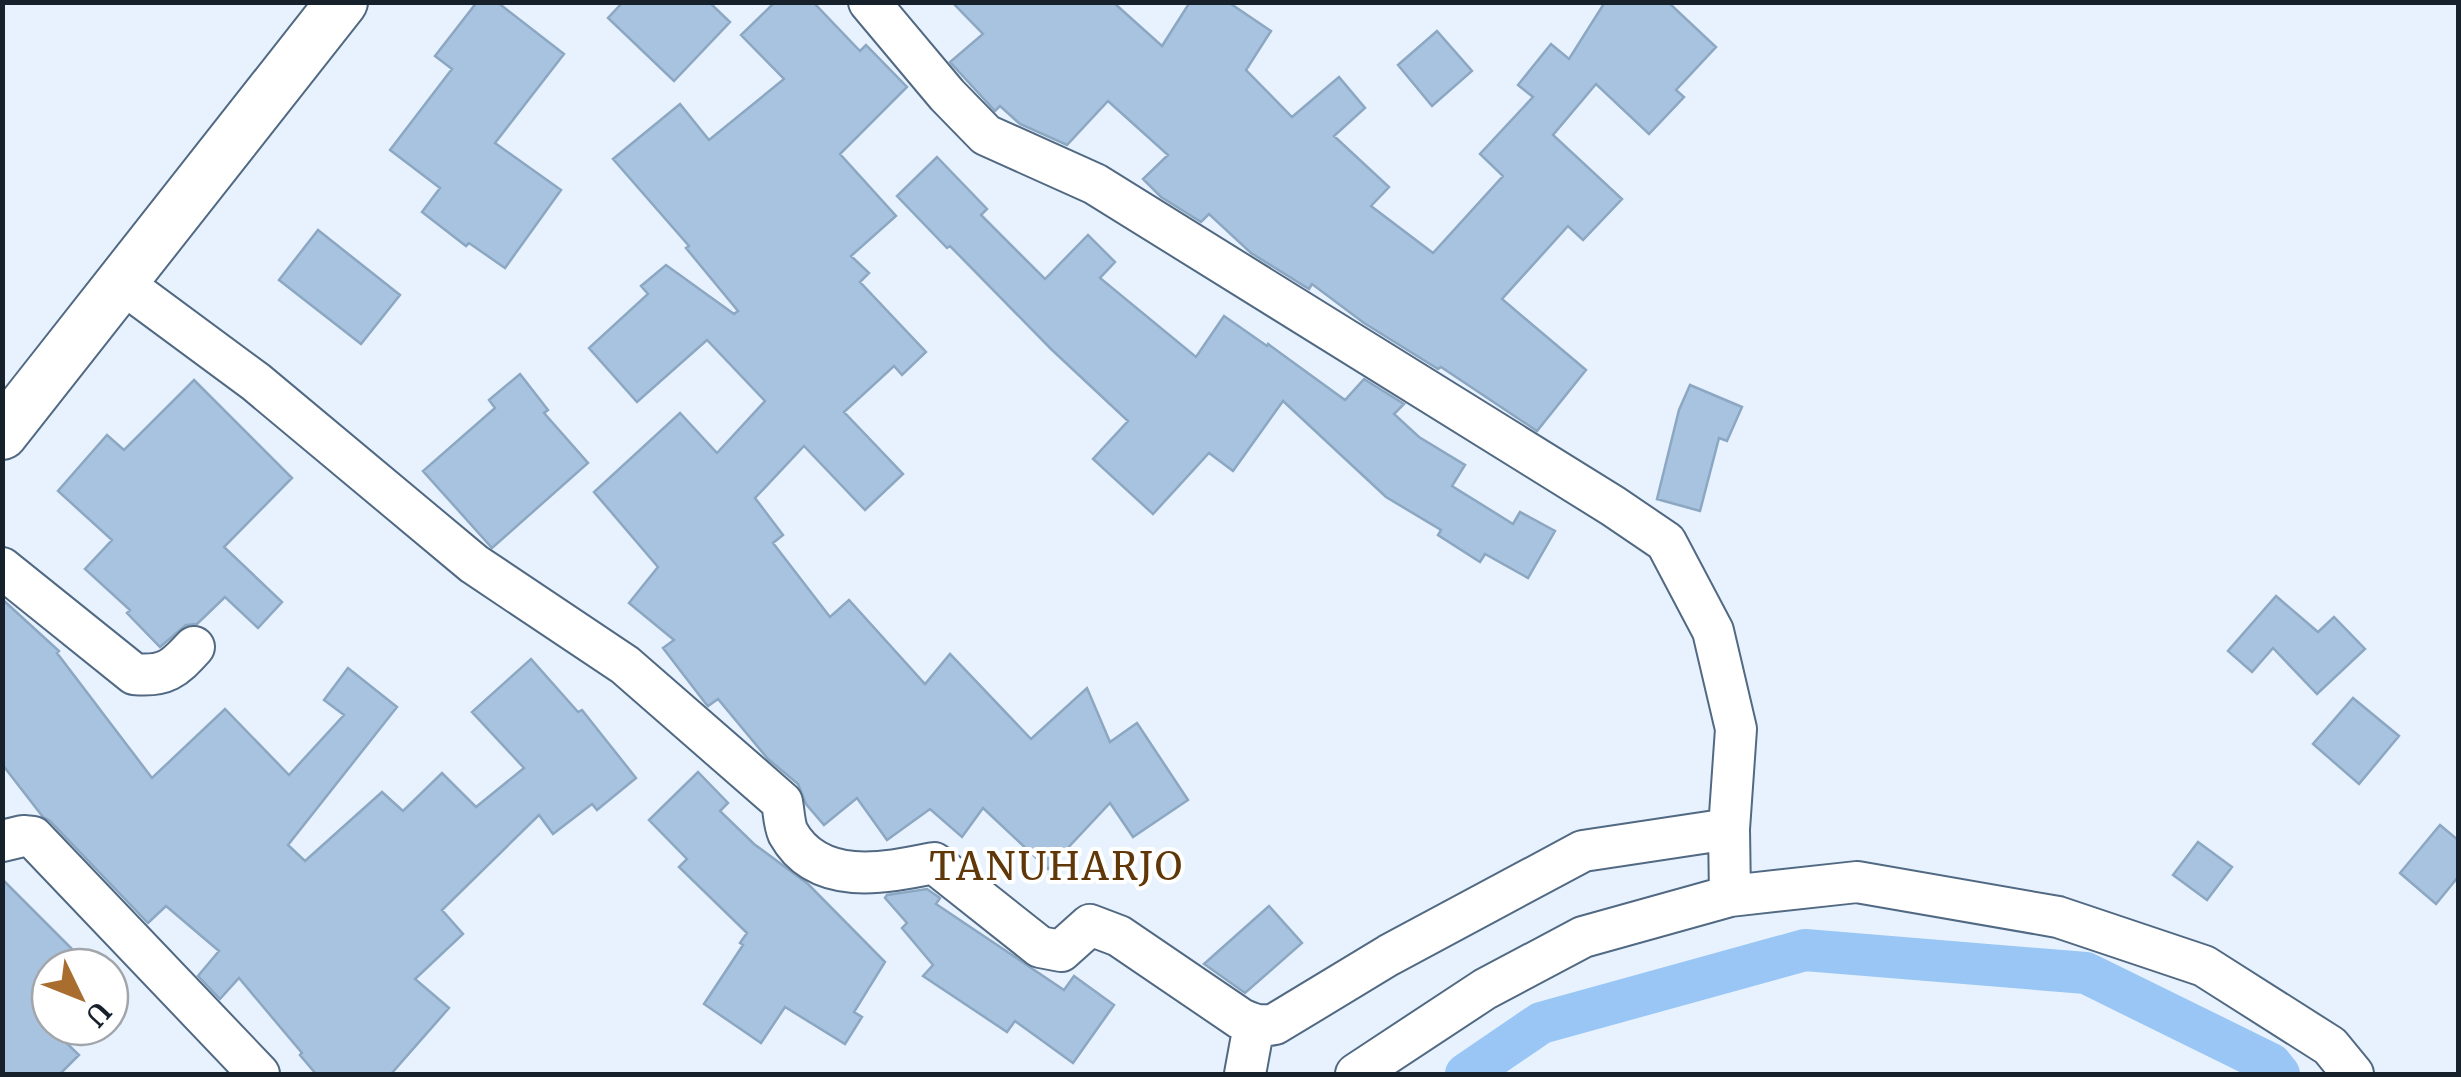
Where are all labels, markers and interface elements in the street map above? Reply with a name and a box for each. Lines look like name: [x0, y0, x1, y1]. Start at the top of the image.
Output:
district label: TANUHARJO: [929, 843, 1185, 890]
north arrow: [30, 947, 130, 1047]
text: U: [78, 994, 119, 1034]

